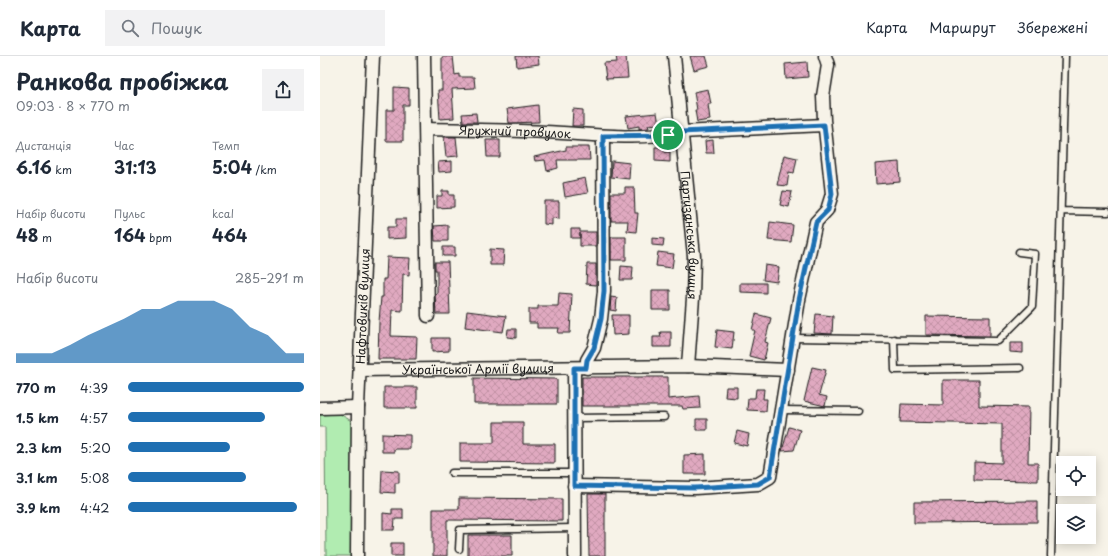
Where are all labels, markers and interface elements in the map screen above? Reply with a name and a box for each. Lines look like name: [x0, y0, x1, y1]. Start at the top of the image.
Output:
search box: [105, 10, 385, 46]
text: Карта: [20, 14, 81, 42]
text: Пошук: [151, 16, 202, 39]
icon: search: [119, 17, 141, 39]
text: Карта: [866, 17, 907, 38]
text: Маршрут: [929, 17, 996, 38]
text: Збережені: [1018, 17, 1088, 38]
text: Ранкова пробіжка: [16, 64, 229, 97]
button: share: [262, 69, 304, 111]
text: 09:03 · 8 × 770 m: [16, 96, 130, 115]
pin: [651, 118, 685, 152]
street label: Яружний провулок: [459, 121, 572, 143]
icon: arrive: [657, 124, 679, 146]
text: Дистанція: [16, 137, 71, 154]
text: Час: [114, 137, 134, 154]
text: Темп: [212, 137, 240, 154]
text: 6.16: [16, 154, 52, 180]
text: 31:13: [114, 154, 157, 180]
text: 5:04: [212, 154, 252, 180]
text: km: [52, 161, 72, 178]
text: /km: [252, 161, 277, 178]
street label: Партизанська вулиця: [677, 170, 703, 300]
text: Набір висоти: [16, 205, 86, 222]
text: Пульс: [114, 205, 145, 222]
text: kcal: [212, 205, 234, 222]
text: 48: [16, 222, 38, 248]
text: 164: [114, 222, 146, 248]
text: 464: [212, 222, 247, 248]
text: m: [38, 229, 52, 246]
text: bpm: [146, 229, 172, 246]
street label: Нафтовиків вулиця: [351, 248, 374, 364]
text: Набір висоти: [16, 268, 98, 287]
text: 285–291 m: [235, 268, 304, 287]
street label: Української Армії вулиця: [402, 359, 554, 378]
text: 770 m: [16, 378, 56, 397]
text: 4:39: [80, 378, 108, 397]
text: 1.5 km: [16, 408, 59, 427]
text: 4:57: [80, 408, 108, 427]
text: 2.3 km: [16, 438, 62, 457]
text: 5:20: [80, 438, 111, 457]
map controls: [1056, 456, 1096, 544]
button: locate: [1056, 456, 1096, 496]
text: 3.1 km: [16, 468, 58, 487]
text: 5:08: [80, 468, 110, 487]
text: 3.9 km: [16, 498, 60, 517]
text: 4:42: [80, 498, 110, 517]
button: layers: [1056, 504, 1096, 544]

